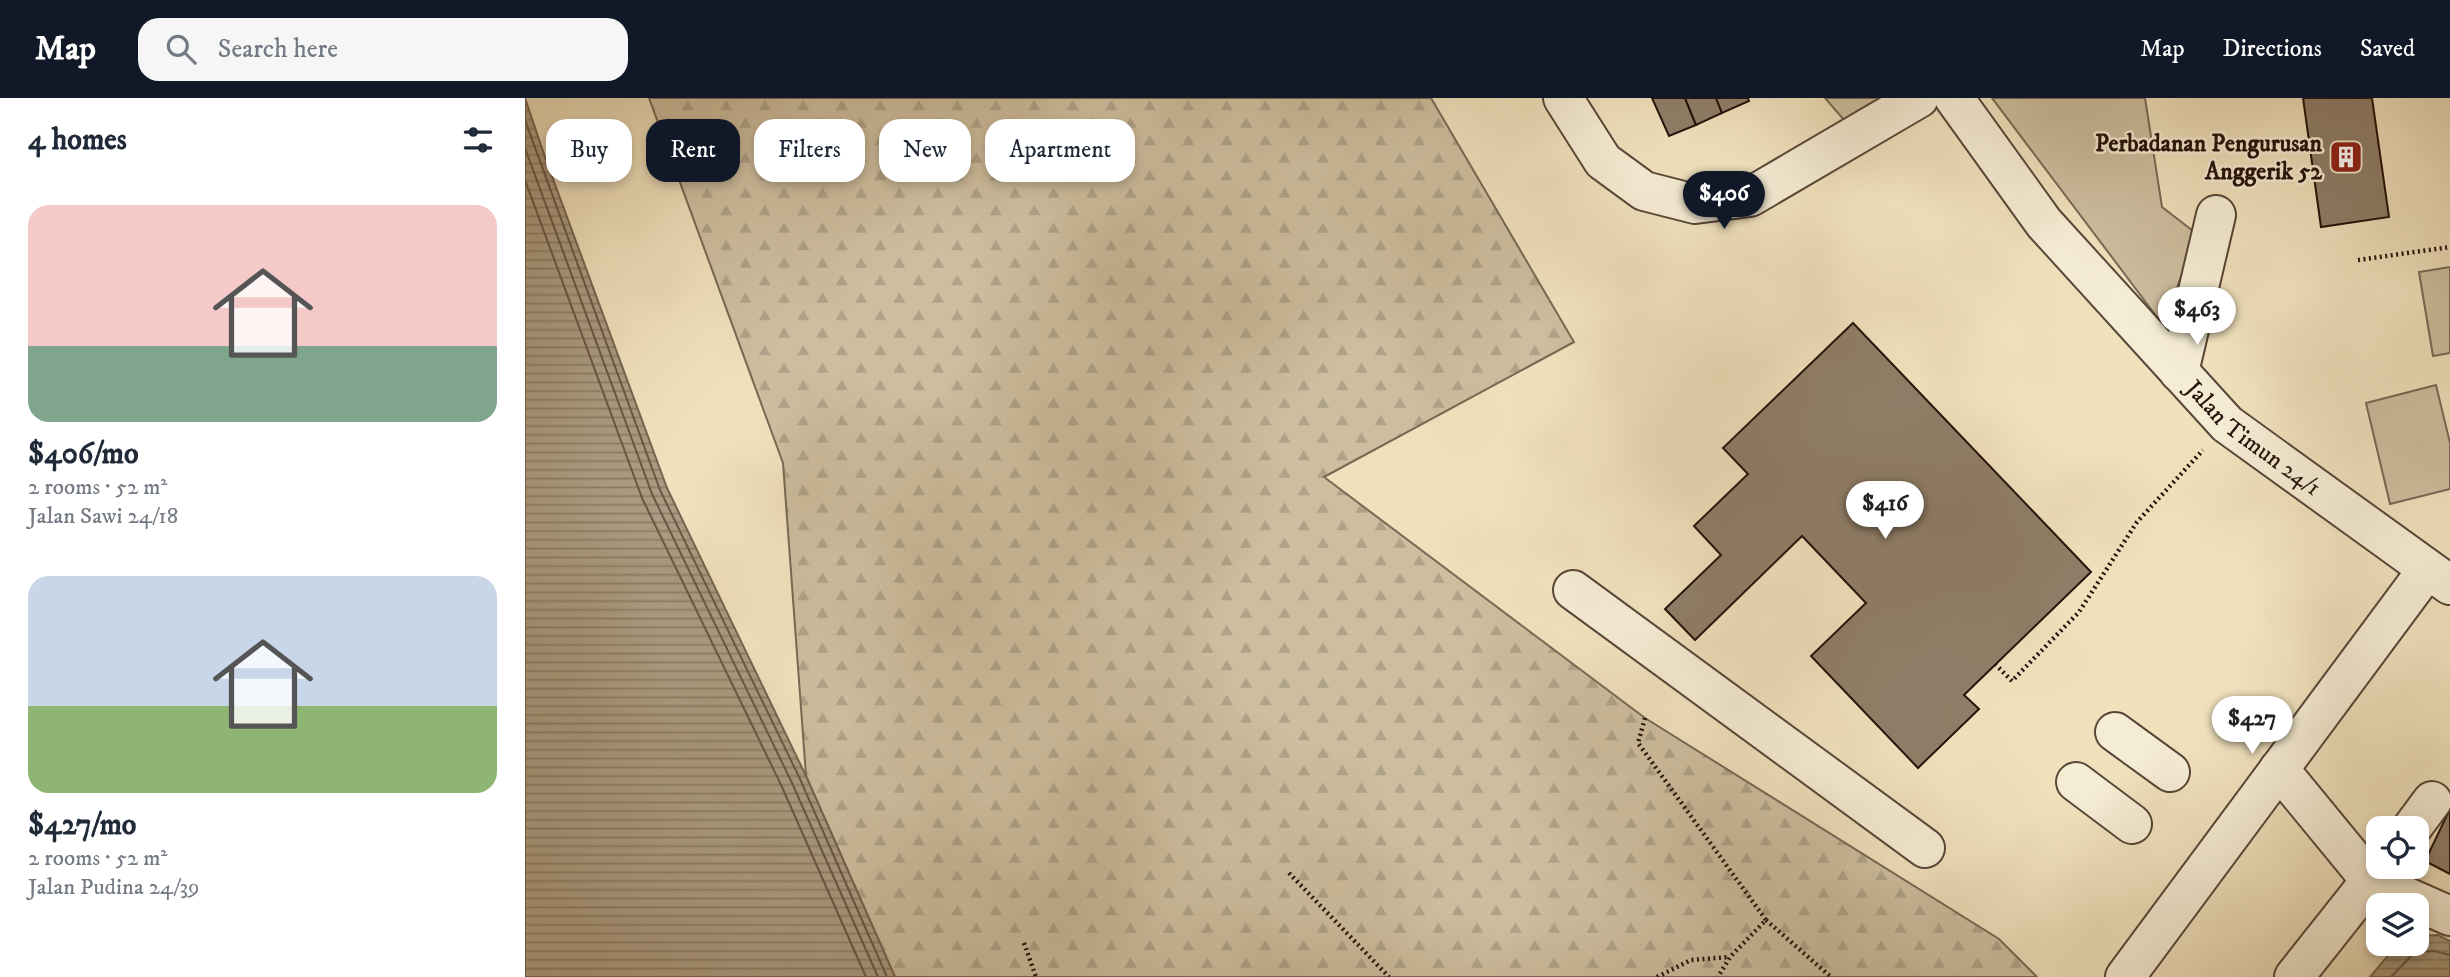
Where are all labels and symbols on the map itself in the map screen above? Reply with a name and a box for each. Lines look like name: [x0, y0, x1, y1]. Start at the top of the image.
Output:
place label: Perbadanan Pengurusan Anggerik 52: [2095, 129, 2323, 187]
building icon: Perbadanan Pengurusan Anggerik 52: [2327, 138, 2365, 176]
pin: $406: [1683, 172, 1765, 231]
pin: $463: [2156, 288, 2238, 347]
street label: Jalan Timun 24/1: [2177, 373, 2326, 503]
pin: $416: [1844, 482, 1926, 541]
pin: $427: [2211, 696, 2293, 756]

